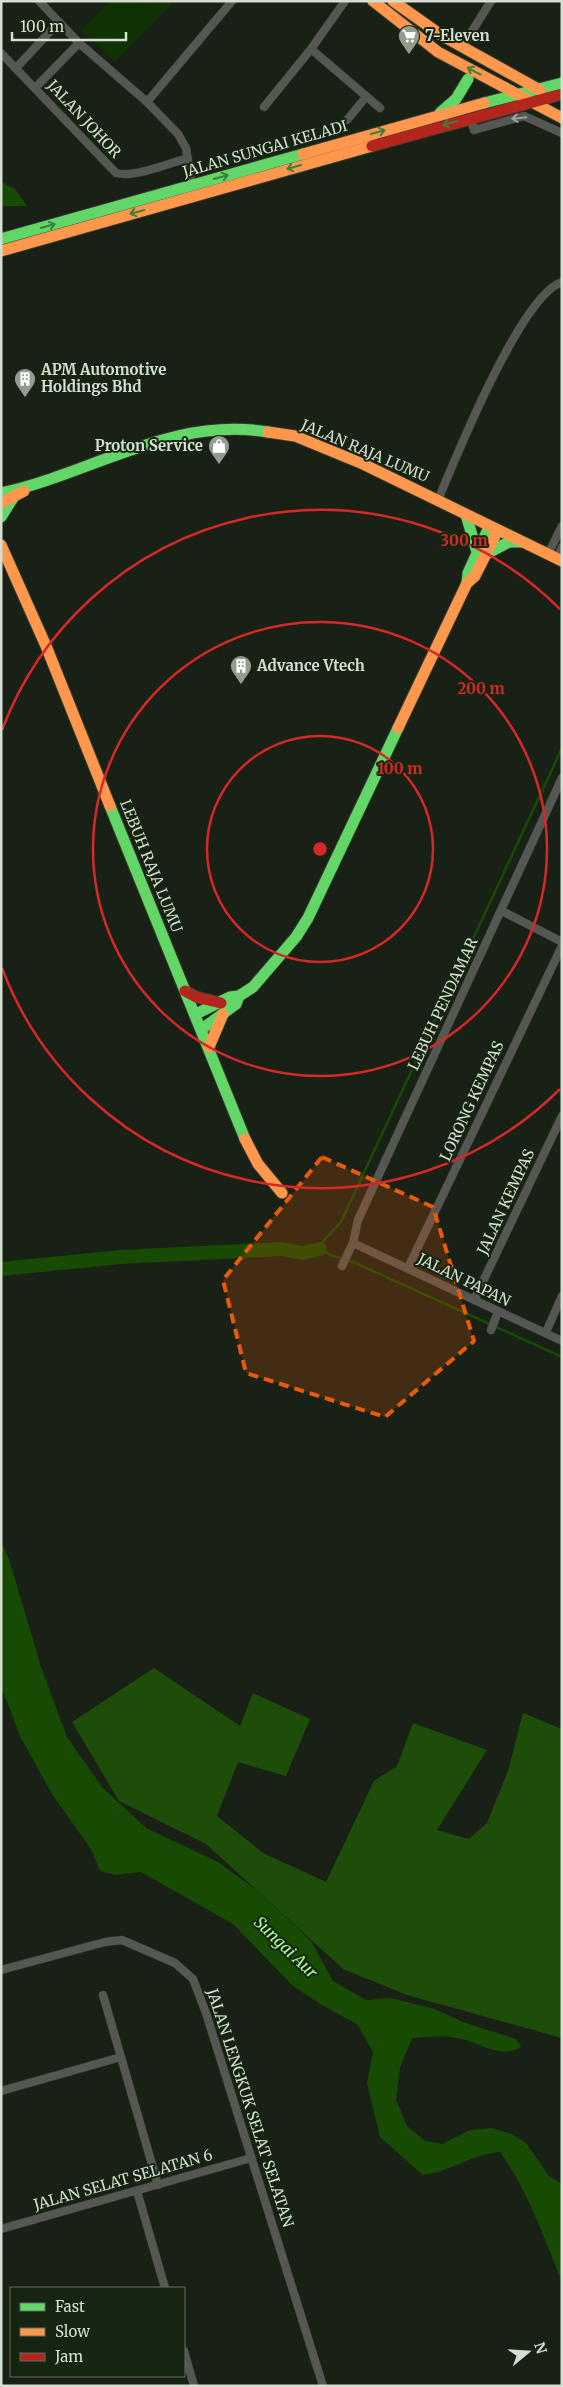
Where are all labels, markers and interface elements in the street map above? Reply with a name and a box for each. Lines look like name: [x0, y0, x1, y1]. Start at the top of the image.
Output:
scale bar: [12, 10, 126, 42]
text: 100 m: [20, 17, 64, 36]
supermarket icon: 7-Eleven: [397, 24, 421, 55]
place label: 7-Eleven: [425, 26, 490, 45]
one-way arrow: [467, 66, 482, 75]
street label: JALAN JOHOR: [43, 75, 126, 162]
one-way arrow: [512, 113, 528, 123]
street label: JALAN SUNGAI KELADI: [179, 116, 349, 181]
one-way arrow: [443, 119, 459, 129]
one-way arrow: [369, 127, 385, 137]
one-way arrow: [286, 163, 302, 172]
one-way arrow: [213, 171, 229, 181]
one-way arrow: [130, 207, 146, 217]
one-way arrow: [40, 221, 56, 230]
place label: APM Automotive Holdings Bhd: [40, 360, 166, 396]
building icon: APM Automotive Holdings Bhd: [13, 367, 37, 398]
street label: JALAN RAJA LUMU: [297, 415, 432, 486]
shop icon: Proton Service: [207, 434, 231, 465]
place label: Proton Service: [95, 436, 203, 455]
text: 300 m: [440, 531, 488, 550]
building icon: Advance Vtech: [229, 654, 253, 685]
place label: Advance Vtech: [256, 656, 365, 675]
text: 200 m: [457, 679, 505, 698]
text: 100 m: [378, 759, 422, 778]
street label: LEBUH RAJA LUMU: [116, 797, 187, 935]
centre of rings: [311, 840, 329, 858]
street label: LEBUH PENDAMAR: [403, 934, 482, 1073]
street label: LORONG KEMPAS: [435, 1038, 508, 1164]
street label: JALAN KEMPAS: [472, 1146, 538, 1259]
street label: JALAN PAPAN: [414, 1248, 514, 1310]
water label: Sungai Aur: [250, 1912, 322, 1982]
street label: JALAN LENGKUK SELAT SELATAN: [203, 1985, 298, 2230]
street label: JALAN SELAT SELATAN 6: [30, 2145, 214, 2214]
legend: [10, 2287, 185, 2377]
text: Fast: [55, 2297, 85, 2316]
text: Slow: [55, 2322, 90, 2341]
north arrow: [503, 2327, 553, 2377]
text: N: [530, 2340, 551, 2356]
text: Jam: [54, 2347, 83, 2366]

